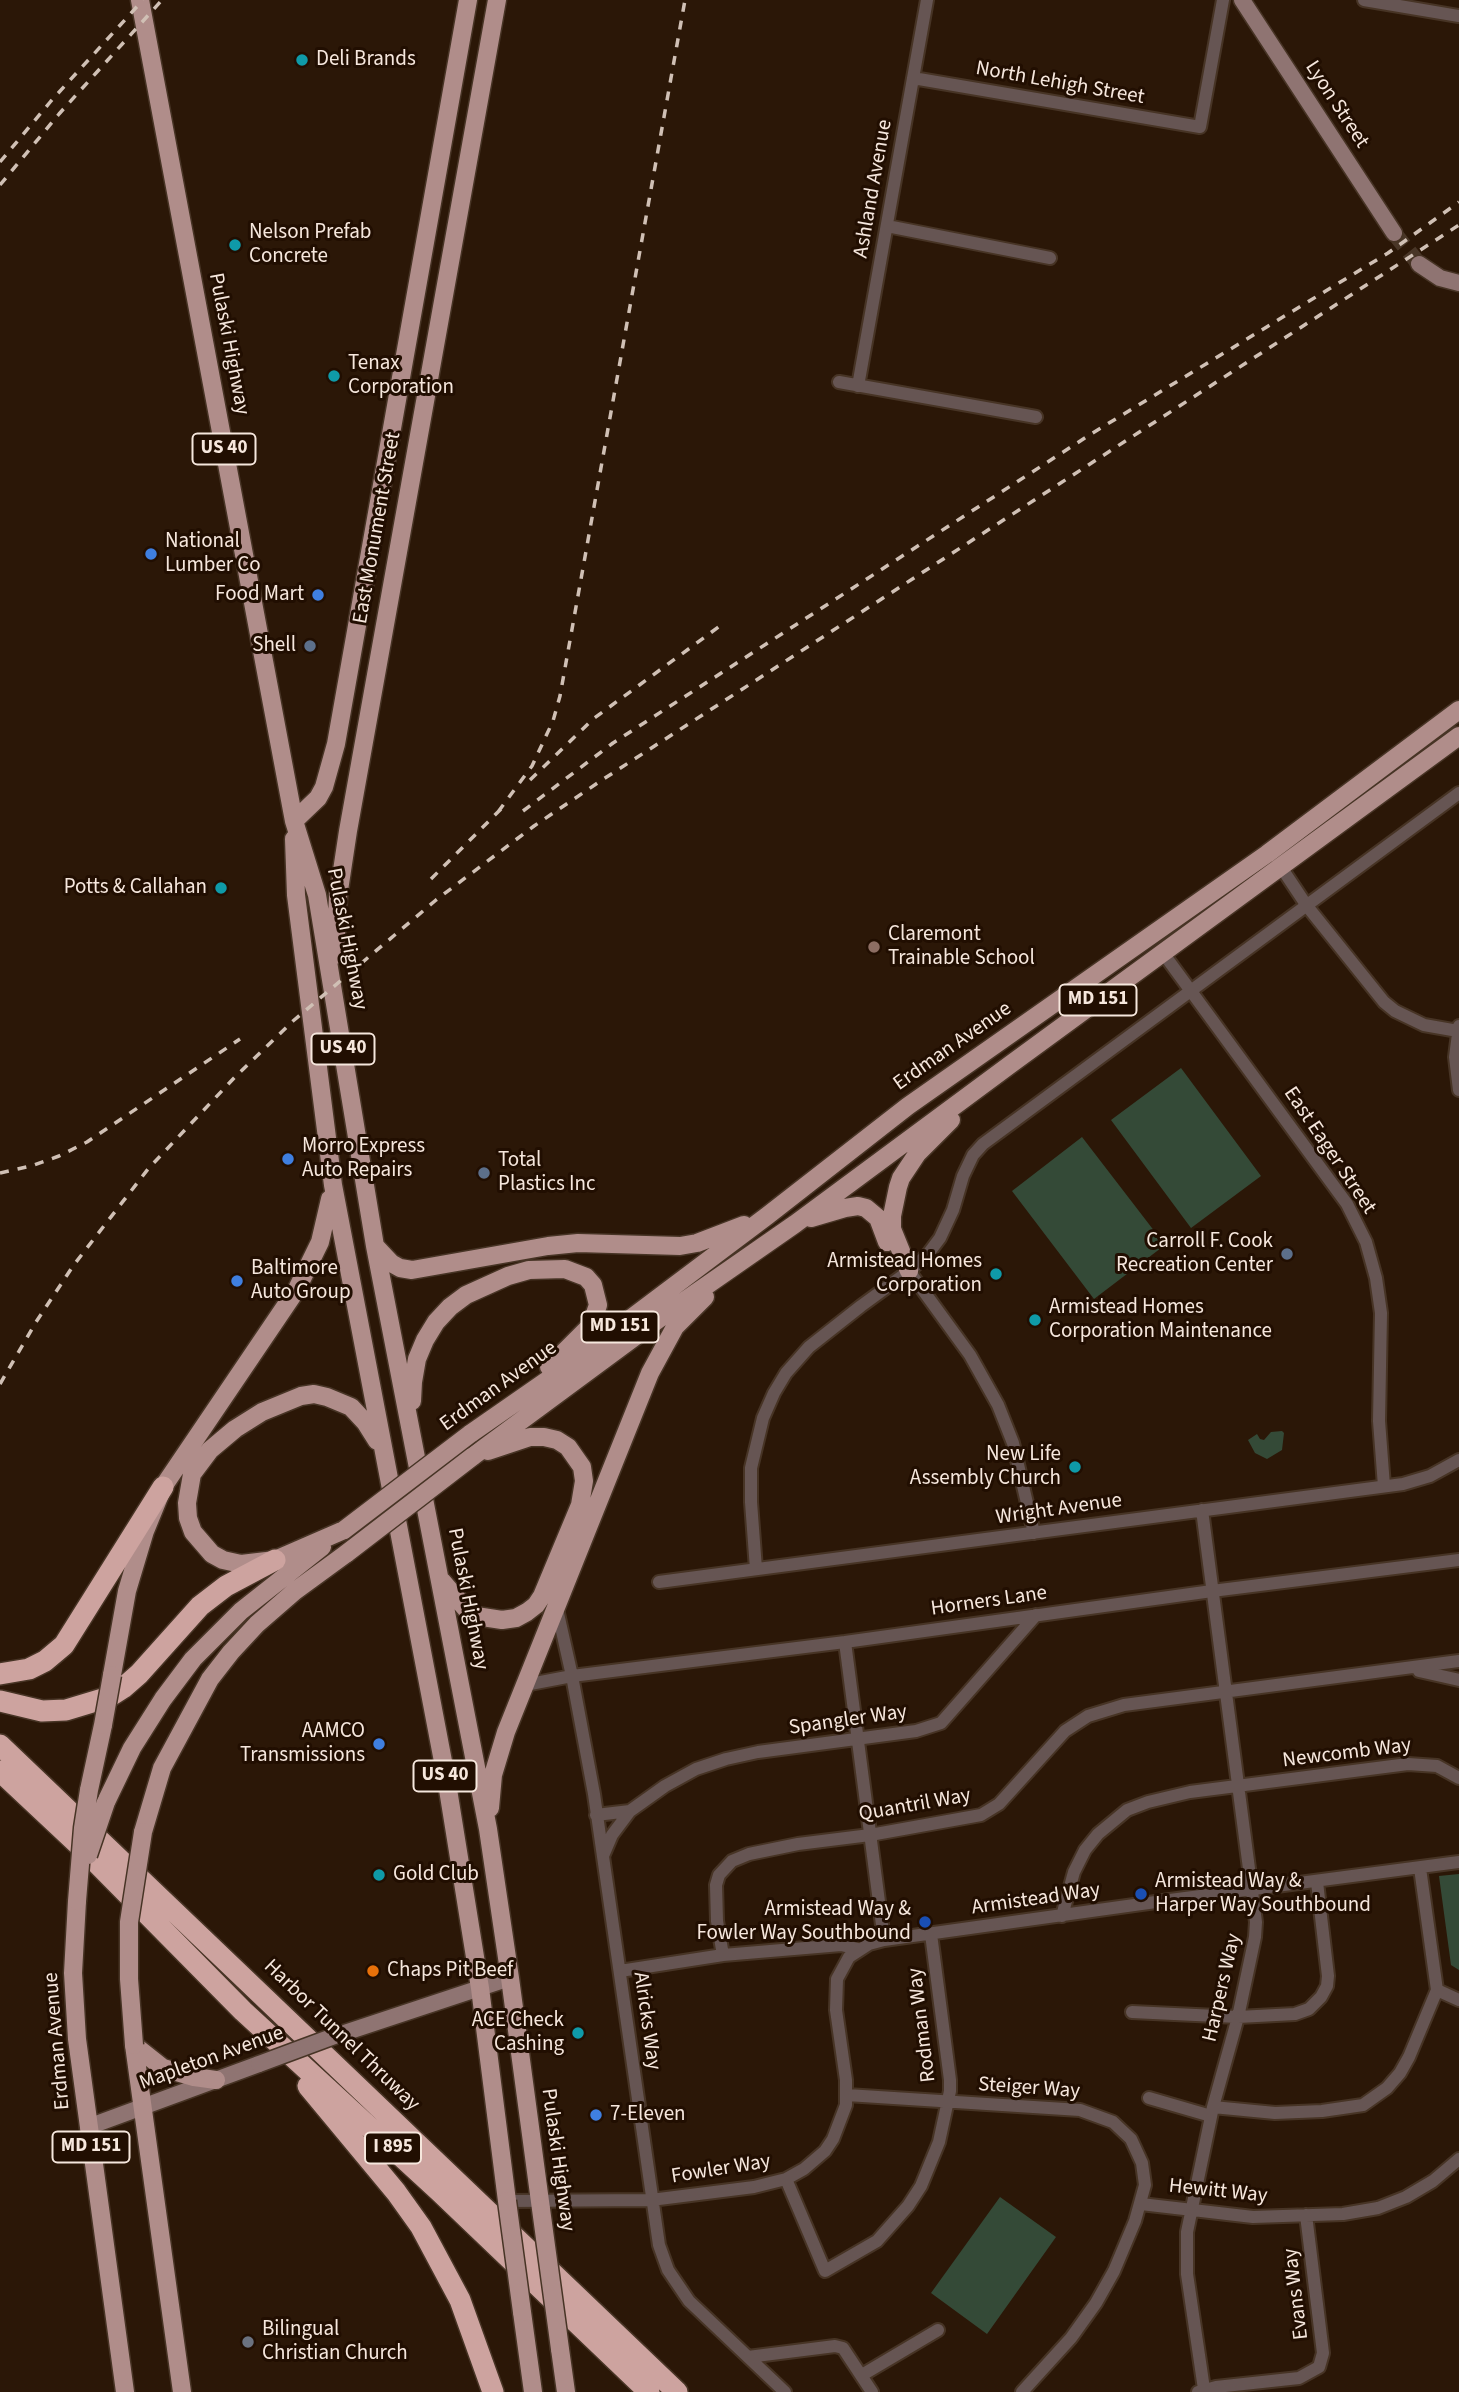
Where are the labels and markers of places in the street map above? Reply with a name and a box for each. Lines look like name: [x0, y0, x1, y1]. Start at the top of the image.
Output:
place label: Deli Brands: [316, 47, 416, 73]
marker: Deli Brands: [294, 52, 310, 68]
place label: Nelson Prefab Concrete: [249, 220, 371, 270]
marker: Nelson Prefab Concrete: [227, 237, 243, 253]
place label: Tenax Corporation: [348, 351, 454, 401]
marker: Tenax Corporation: [326, 368, 342, 384]
place label: National Lumber Co: [165, 529, 261, 579]
marker: National Lumber Co: [143, 546, 159, 562]
place label: Food Mart: [215, 582, 304, 608]
marker: Food Mart: [310, 587, 326, 603]
place label: Shell: [252, 633, 296, 659]
marker: Shell: [302, 638, 318, 654]
place label: Potts & Callahan: [64, 875, 207, 901]
marker: Potts & Callahan: [213, 880, 229, 896]
place label: Claremont Trainable School: [888, 922, 1035, 972]
marker: Claremont Trainable School: [866, 939, 882, 955]
place label: Morro Express Auto Repairs: [302, 1134, 425, 1184]
place label: Total Plastics Inc: [498, 1148, 596, 1198]
marker: Morro Express Auto Repairs: [280, 1151, 296, 1167]
marker: Total Plastics Inc: [476, 1165, 492, 1181]
place label: Carroll F. Cook Recreation Center: [1116, 1229, 1273, 1279]
marker: Carroll F. Cook Recreation Center: [1279, 1246, 1295, 1262]
place label: Armistead Homes Corporation: [827, 1249, 982, 1299]
place label: Baltimore Auto Group: [251, 1256, 351, 1306]
marker: Armistead Homes Corporation: [988, 1266, 1004, 1282]
marker: Baltimore Auto Group: [229, 1273, 245, 1289]
place label: Armistead Homes Corporation Maintenance: [1049, 1295, 1272, 1345]
marker: Armistead Homes Corporation Maintenance: [1027, 1312, 1043, 1328]
place label: New Life Assembly Church: [910, 1442, 1061, 1492]
marker: New Life Assembly Church: [1067, 1459, 1083, 1475]
place label: AAMCO Transmissions: [240, 1719, 365, 1769]
marker: AAMCO Transmissions: [371, 1736, 387, 1752]
place label: Gold Club: [393, 1862, 479, 1888]
marker: Gold Club: [371, 1867, 387, 1883]
place label: Armistead Way & Harper Way Southbound: [1155, 1869, 1371, 1919]
marker: Armistead Way & Harper Way Southbound: [1133, 1886, 1149, 1902]
place label: Armistead Way & Fowler Way Southbound: [696, 1897, 911, 1947]
marker: Armistead Way & Fowler Way Southbound: [917, 1914, 933, 1930]
place label: Chaps Pit Beef: [387, 1958, 513, 1984]
marker: Chaps Pit Beef: [365, 1963, 381, 1979]
place label: ACE Check Cashing: [472, 2008, 564, 2058]
marker: ACE Check Cashing: [570, 2025, 586, 2041]
place label: 7-Eleven: [610, 2102, 686, 2128]
marker: 7-Eleven: [588, 2107, 604, 2123]
place label: Bilingual Christian Church: [262, 2317, 408, 2367]
marker: Bilingual Christian Church: [240, 2334, 256, 2350]

